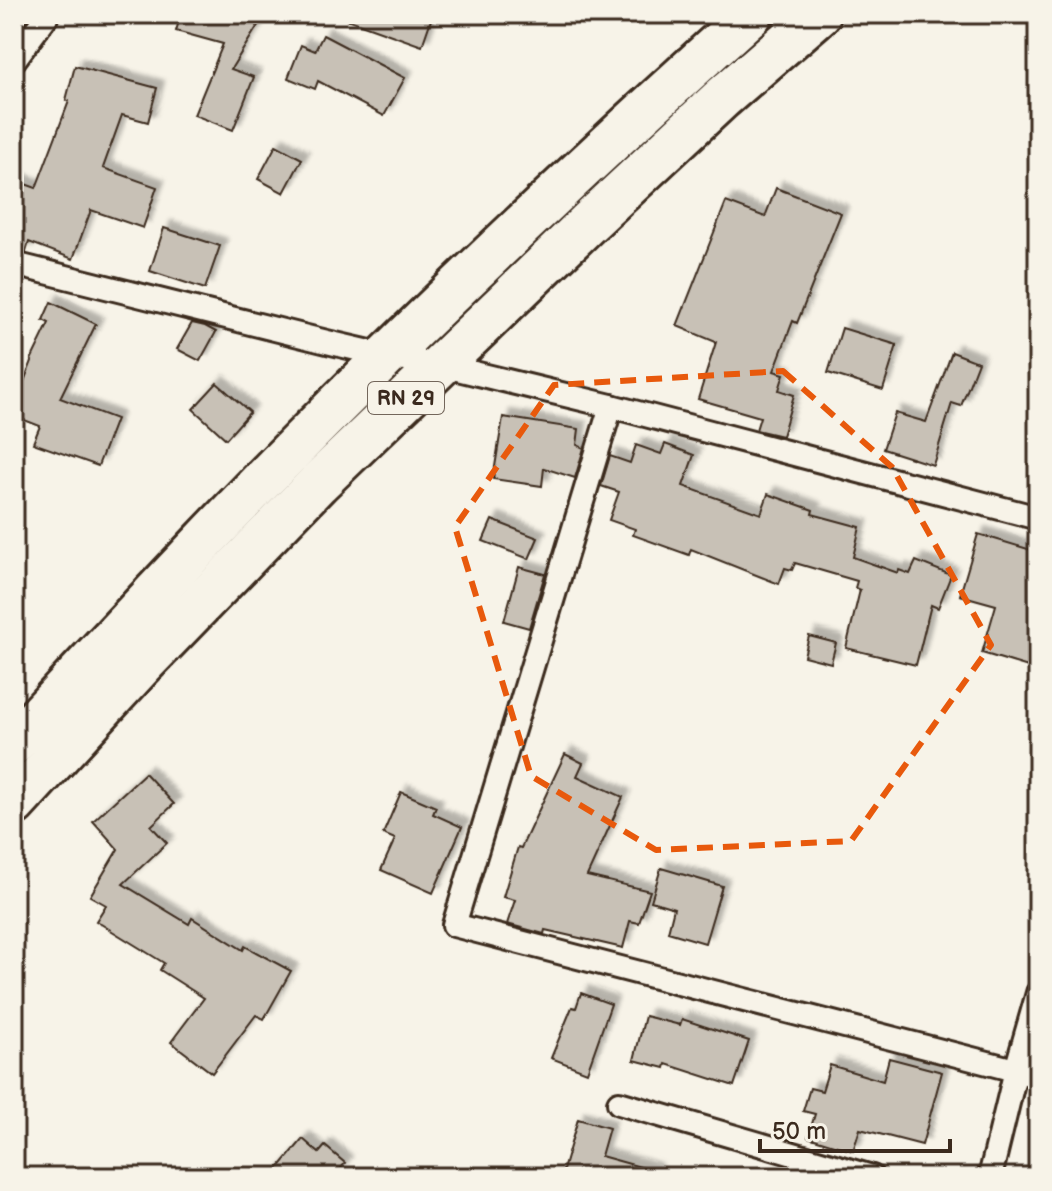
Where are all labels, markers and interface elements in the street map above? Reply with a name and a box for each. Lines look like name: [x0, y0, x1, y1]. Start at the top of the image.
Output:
road number: RN 29: [368, 382, 444, 414]
scale bar: [760, 1103, 950, 1153]
text: 50 m: [772, 1117, 826, 1146]

